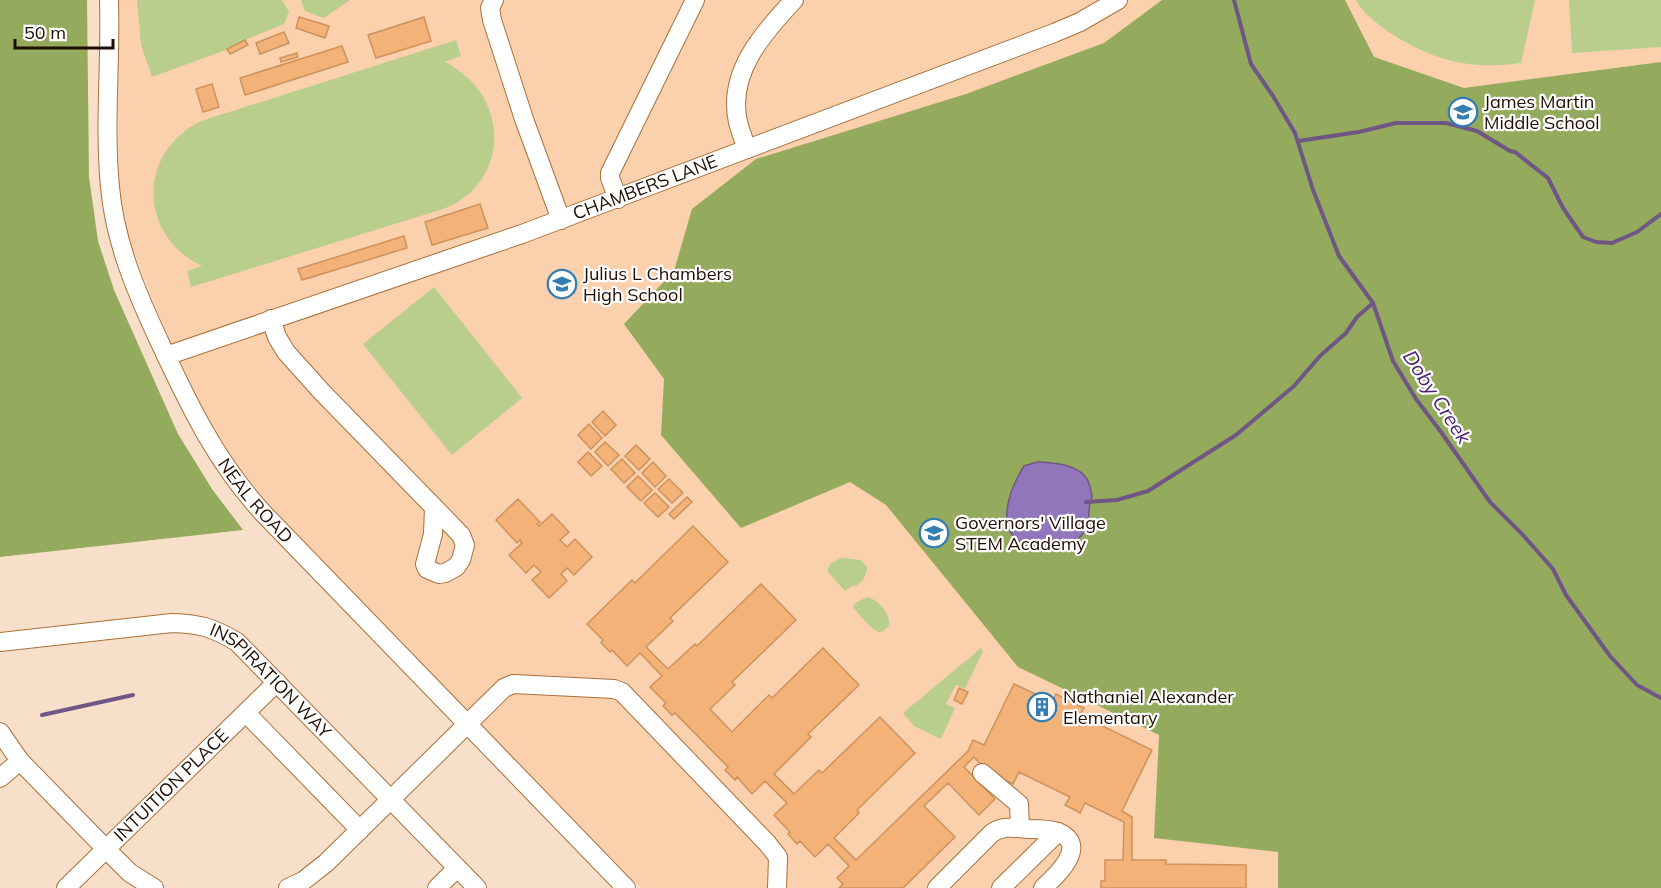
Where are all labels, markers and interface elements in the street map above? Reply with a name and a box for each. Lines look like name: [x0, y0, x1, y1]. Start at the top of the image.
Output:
scale bar: [15, 12, 112, 50]
text: 50 m: [24, 21, 66, 44]
place label: James Martin Middle School: [1484, 90, 1600, 134]
school or university icon: James Martin Middle School: [1447, 96, 1479, 128]
street label: CHAMBERS LANE: [569, 149, 721, 225]
place label: Julius L Chambers High School: [583, 262, 732, 306]
school or university icon: Julius L Chambers High School: [546, 268, 578, 300]
water label: Doby Creek: [1398, 345, 1477, 449]
street label: NEAL ROAD: [213, 454, 298, 548]
place label: Governors' Village STEM Academy: [955, 511, 1106, 555]
school or university icon: Governors' Village STEM Academy: [918, 517, 950, 549]
street label: INSPIRATION WAY: [207, 618, 337, 743]
place label: Nathaniel Alexander Elementary: [1063, 685, 1234, 729]
building icon: Nathaniel Alexander Elementary: [1026, 691, 1058, 723]
street label: INTUITION PLACE: [109, 724, 233, 846]

